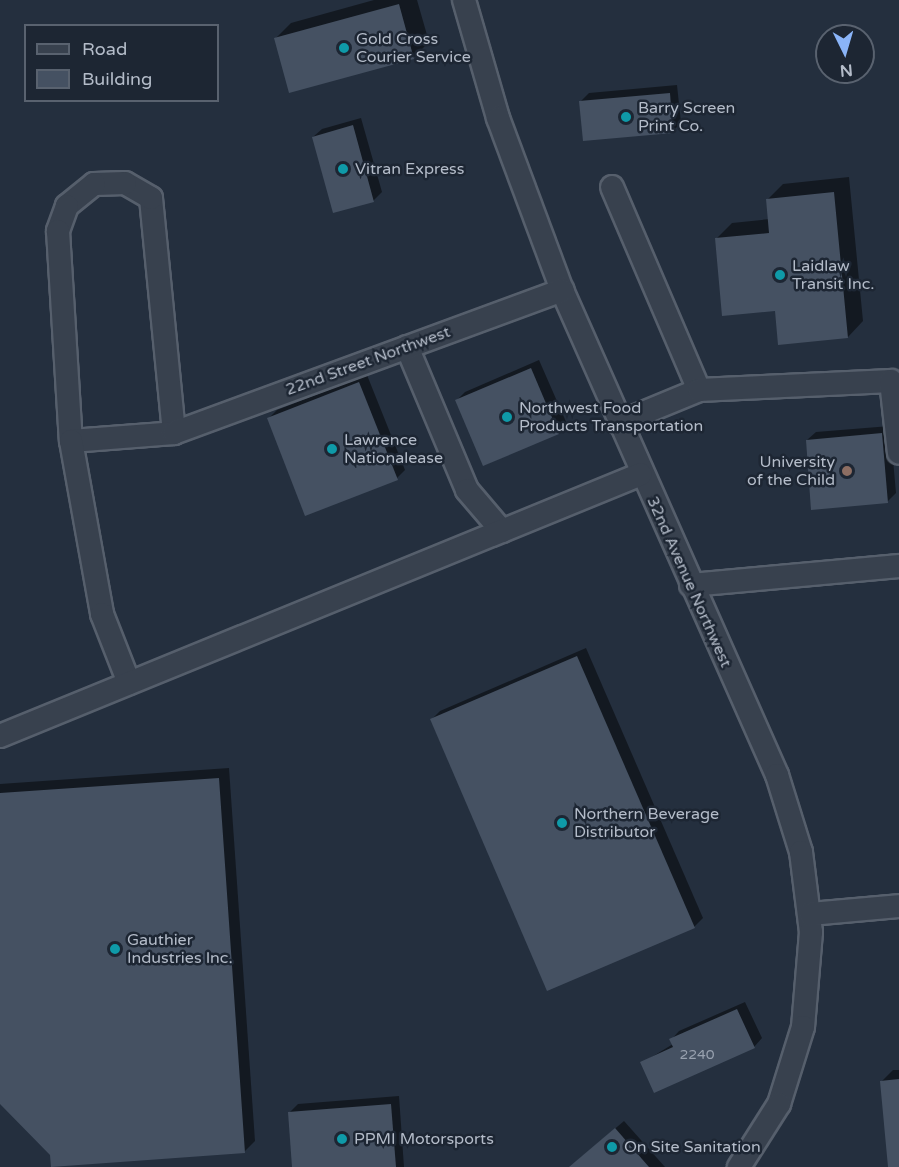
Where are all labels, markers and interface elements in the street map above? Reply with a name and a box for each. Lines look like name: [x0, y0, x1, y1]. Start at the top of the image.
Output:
legend: [24, 24, 219, 102]
north arrow: [815, 24, 875, 84]
place label: Gold Cross Courier Service: [356, 29, 471, 67]
text: Road: [82, 38, 127, 60]
marker: Gold Cross Courier Service: [337, 41, 351, 55]
text: N: [839, 59, 854, 80]
text: Building: [82, 68, 152, 90]
place label: Barry Screen Print Co.: [638, 98, 735, 136]
marker: Barry Screen Print Co.: [619, 110, 633, 124]
place label: Vitran Express: [355, 159, 464, 179]
marker: Vitran Express: [336, 162, 350, 176]
place label: Laidlaw Transit Inc.: [792, 256, 874, 294]
marker: Laidlaw Transit Inc.: [773, 268, 787, 282]
street label: 22nd Street Northwest: [283, 322, 453, 400]
place label: Northwest Food Products Transportation: [519, 398, 703, 436]
marker: Northwest Food Products Transportation: [500, 410, 514, 424]
place label: Lawrence Nationalease: [344, 430, 443, 468]
marker: Lawrence Nationalease: [325, 442, 339, 456]
place label: University of the Child: [747, 452, 835, 490]
marker: University of the Child: [840, 464, 854, 478]
street label: 32nd Avenue Northwest: [643, 494, 735, 670]
place label: Northern Beverage Distributor: [574, 804, 719, 842]
marker: Northern Beverage Distributor: [555, 816, 569, 830]
place label: Gauthier Industries Inc.: [127, 930, 233, 968]
marker: Gauthier Industries Inc.: [108, 942, 122, 956]
house number: 2240: [679, 1047, 715, 1063]
place label: PPMI Motorsports: [354, 1129, 494, 1149]
marker: PPMI Motorsports: [335, 1132, 349, 1146]
place label: On Site Sanitation: [624, 1137, 761, 1157]
marker: On Site Sanitation: [605, 1140, 619, 1154]

